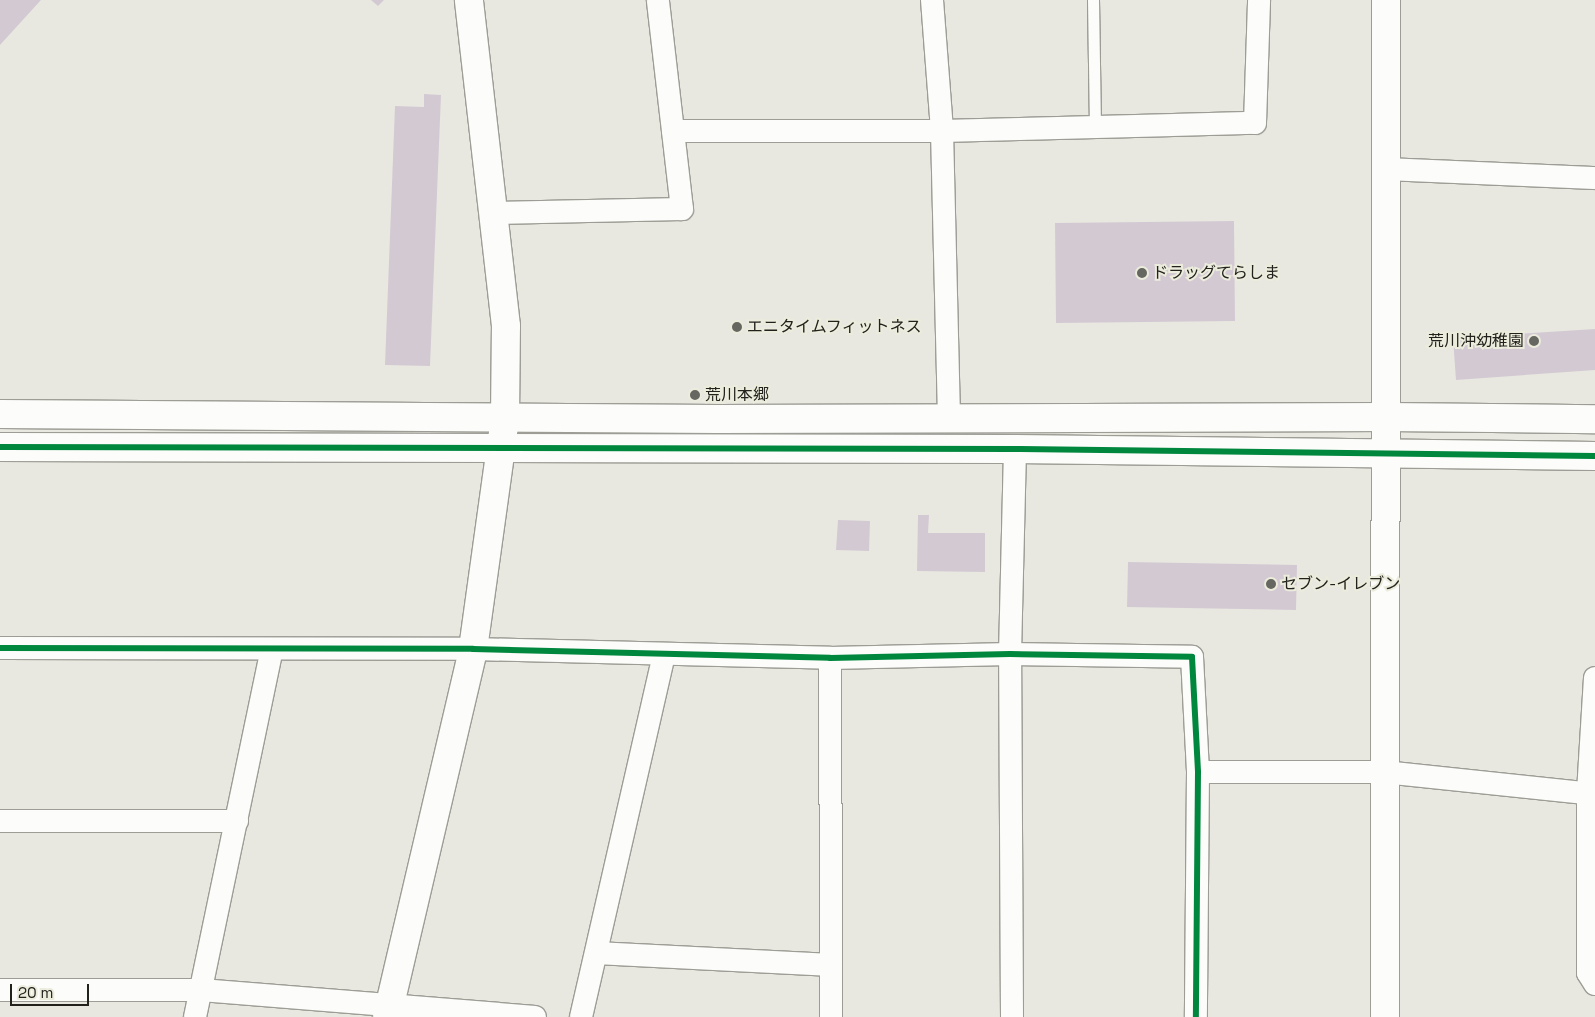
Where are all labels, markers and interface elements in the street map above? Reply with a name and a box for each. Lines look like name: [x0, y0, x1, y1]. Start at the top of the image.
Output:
place label: ドラッグてらしま: [1152, 263, 1280, 283]
marker: ドラッグてらしま: [1136, 267, 1148, 279]
place label: エニタイムフィットネス: [747, 317, 923, 337]
marker: エニタイムフィットネス: [731, 321, 743, 333]
place label: 荒川沖幼稚園: [1428, 331, 1524, 351]
marker: 荒川沖幼稚園: [1528, 335, 1540, 347]
place label: 荒川本郷: [705, 385, 769, 405]
marker: 荒川本郷: [689, 389, 701, 401]
place label: セブン-イレブン: [1281, 574, 1400, 594]
marker: セブン-イレブン: [1265, 578, 1277, 590]
scale bar: [12, 974, 91, 1006]
text: 20 m: [18, 983, 53, 1002]

